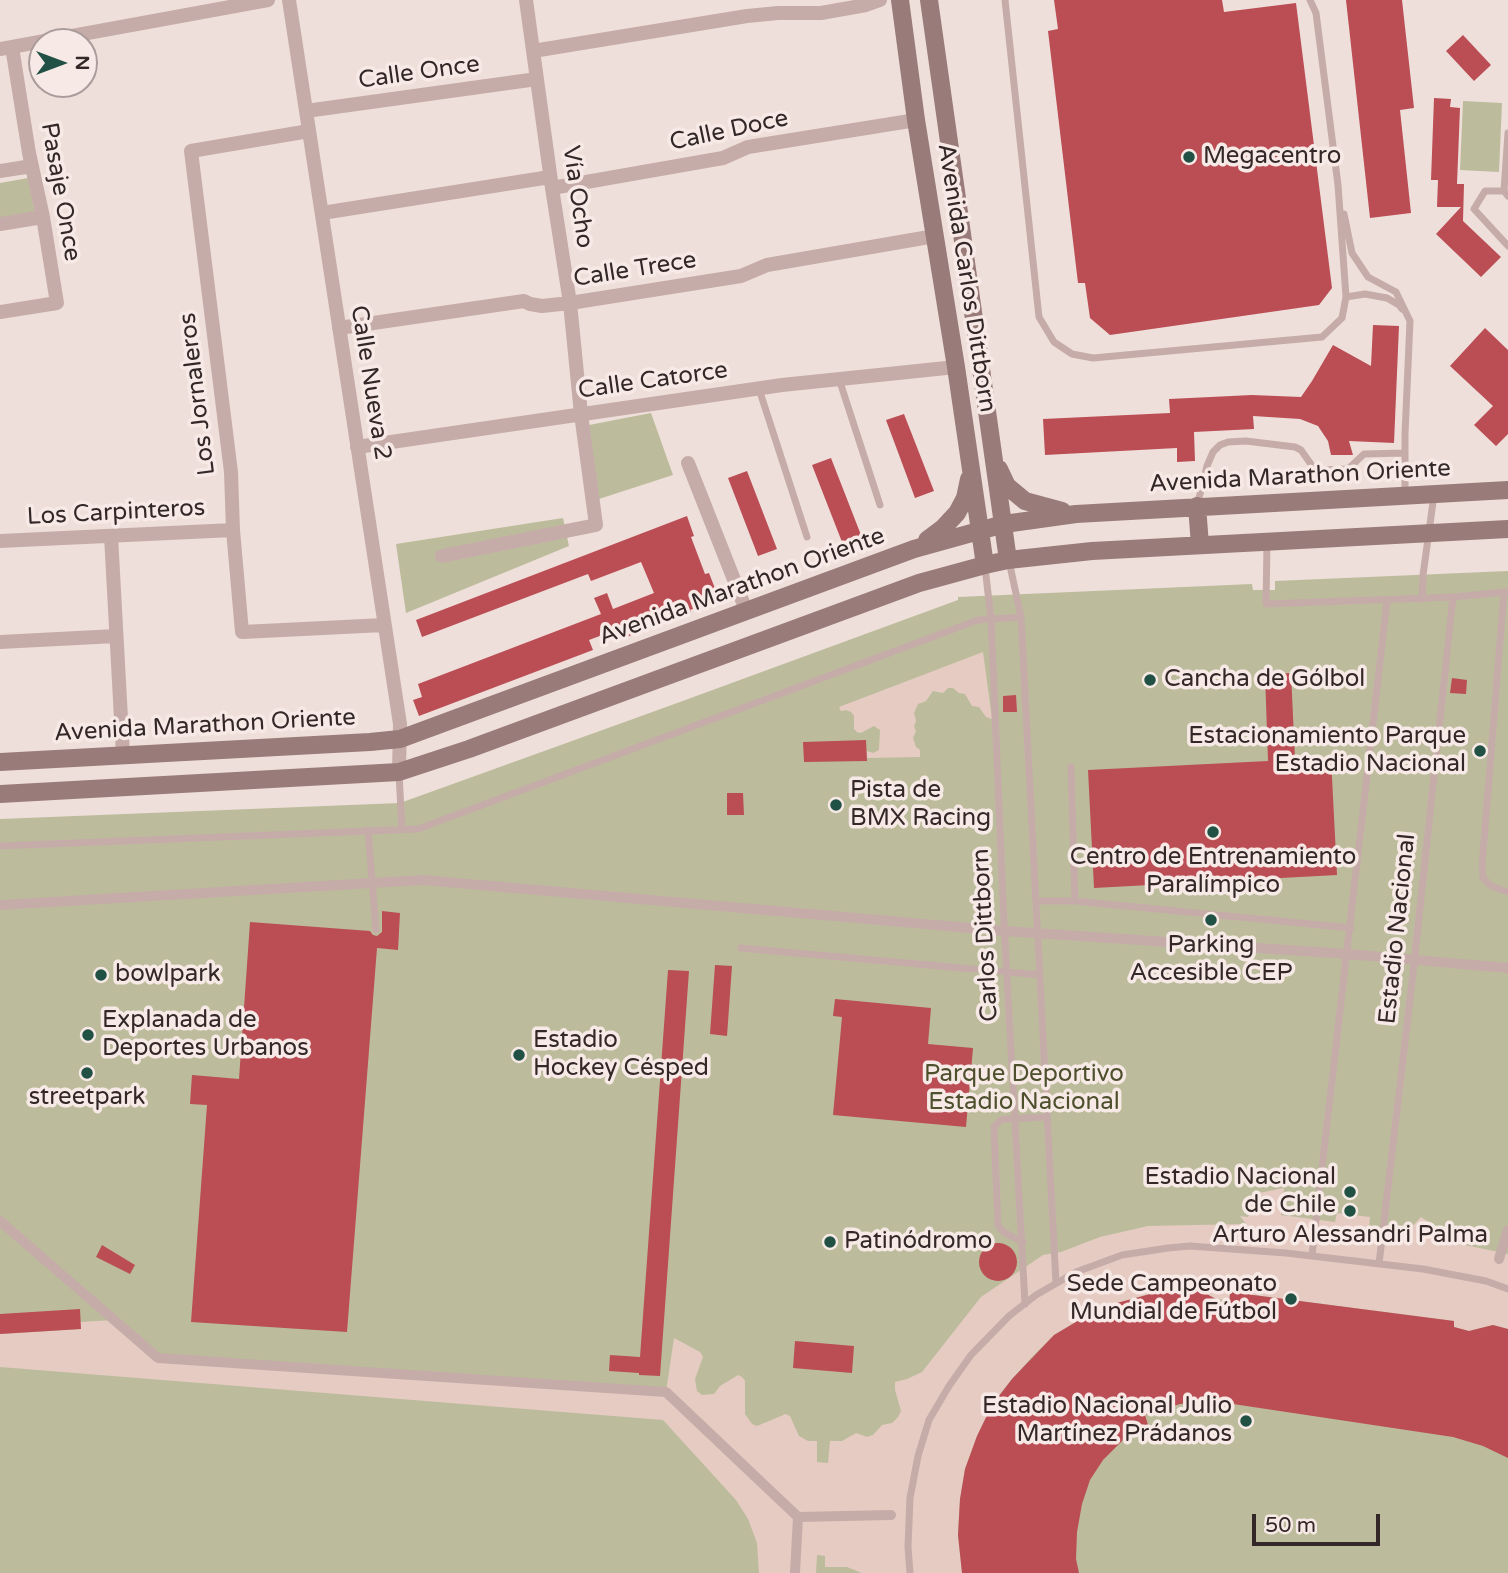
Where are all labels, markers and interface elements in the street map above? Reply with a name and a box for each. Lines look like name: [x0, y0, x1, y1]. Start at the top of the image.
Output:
north arrow: [28, 28, 98, 98]
street label: Calle Once: [357, 50, 481, 96]
text: N: [71, 55, 93, 71]
street label: Calle Doce: [667, 104, 791, 158]
street label: Pasaje Once: [34, 121, 86, 263]
street label: Avenida Carlos Dittborn: [931, 141, 1001, 415]
place label: Megacentro: [1203, 143, 1341, 171]
street label: Vía Ocho: [556, 144, 598, 250]
marker: Megacentro: [1181, 149, 1197, 165]
street label: Calle Trece: [572, 246, 698, 294]
street label: Calle Nueva 2: [344, 304, 396, 462]
street label: Los Jornaleros: [174, 311, 222, 477]
street label: Calle Catorce: [576, 356, 730, 406]
street label: Avenida Marathon Oriente: [1149, 455, 1451, 499]
street label: Los Carpinteros: [26, 494, 206, 532]
street label: Avenida Marathon Oriente: [595, 522, 889, 652]
place label: Cancha de Gólbol: [1164, 666, 1365, 694]
marker: Cancha de Gólbol: [1142, 672, 1158, 688]
street label: Avenida Marathon Oriente: [54, 704, 356, 748]
place label: Estacionamiento Parque Estadio Nacional: [1188, 723, 1466, 779]
marker: Estacionamiento Parque Estadio Nacional: [1472, 743, 1488, 759]
place label: Pista de BMX Racing: [850, 777, 991, 833]
marker: Pista de BMX Racing: [828, 797, 844, 813]
marker: Centro de Entrenamiento Paralímpico: [1205, 824, 1221, 840]
street label: Estadio Nacional: [1374, 832, 1422, 1026]
place label: Centro de Entrenamiento Paralímpico: [1070, 844, 1356, 900]
street label: Carlos Dittborn: [967, 848, 1005, 1022]
marker: Parking Accesible CEP: [1203, 912, 1219, 928]
place label: Parking Accesible CEP: [1129, 932, 1293, 988]
place label: bowlpark: [115, 961, 220, 989]
marker: bowlpark: [93, 967, 109, 983]
place label: Explanada de Deportes Urbanos: [102, 1007, 309, 1063]
marker: Explanada de Deportes Urbanos: [80, 1027, 96, 1043]
place label: Estadio Hockey Césped: [533, 1027, 709, 1083]
marker: Estadio Hockey Césped: [511, 1047, 527, 1063]
park label: Parque Deportivo Estadio Nacional: [924, 1061, 1124, 1117]
marker: streetpark: [79, 1065, 95, 1081]
place label: streetpark: [29, 1084, 145, 1112]
place label: Estadio Nacional de Chile: [1145, 1164, 1336, 1220]
marker: Estadio Nacional de Chile: [1342, 1184, 1358, 1200]
marker: Arturo Alessandri Palma: [1342, 1203, 1358, 1219]
place label: Arturo Alessandri Palma: [1212, 1222, 1488, 1250]
place label: Patinódromo: [844, 1228, 992, 1256]
marker: Patinódromo: [822, 1234, 838, 1250]
place label: Sede Campeonato Mundial de Fútbol: [1067, 1271, 1277, 1327]
marker: Sede Campeonato Mundial de Fútbol: [1283, 1291, 1299, 1307]
place label: Estadio Nacional Julio Martínez Prádanos: [982, 1393, 1232, 1449]
marker: Estadio Nacional Julio Martínez Prádanos: [1238, 1413, 1254, 1429]
scale bar: [1256, 1500, 1384, 1544]
text: 50 m: [1265, 1513, 1316, 1538]

